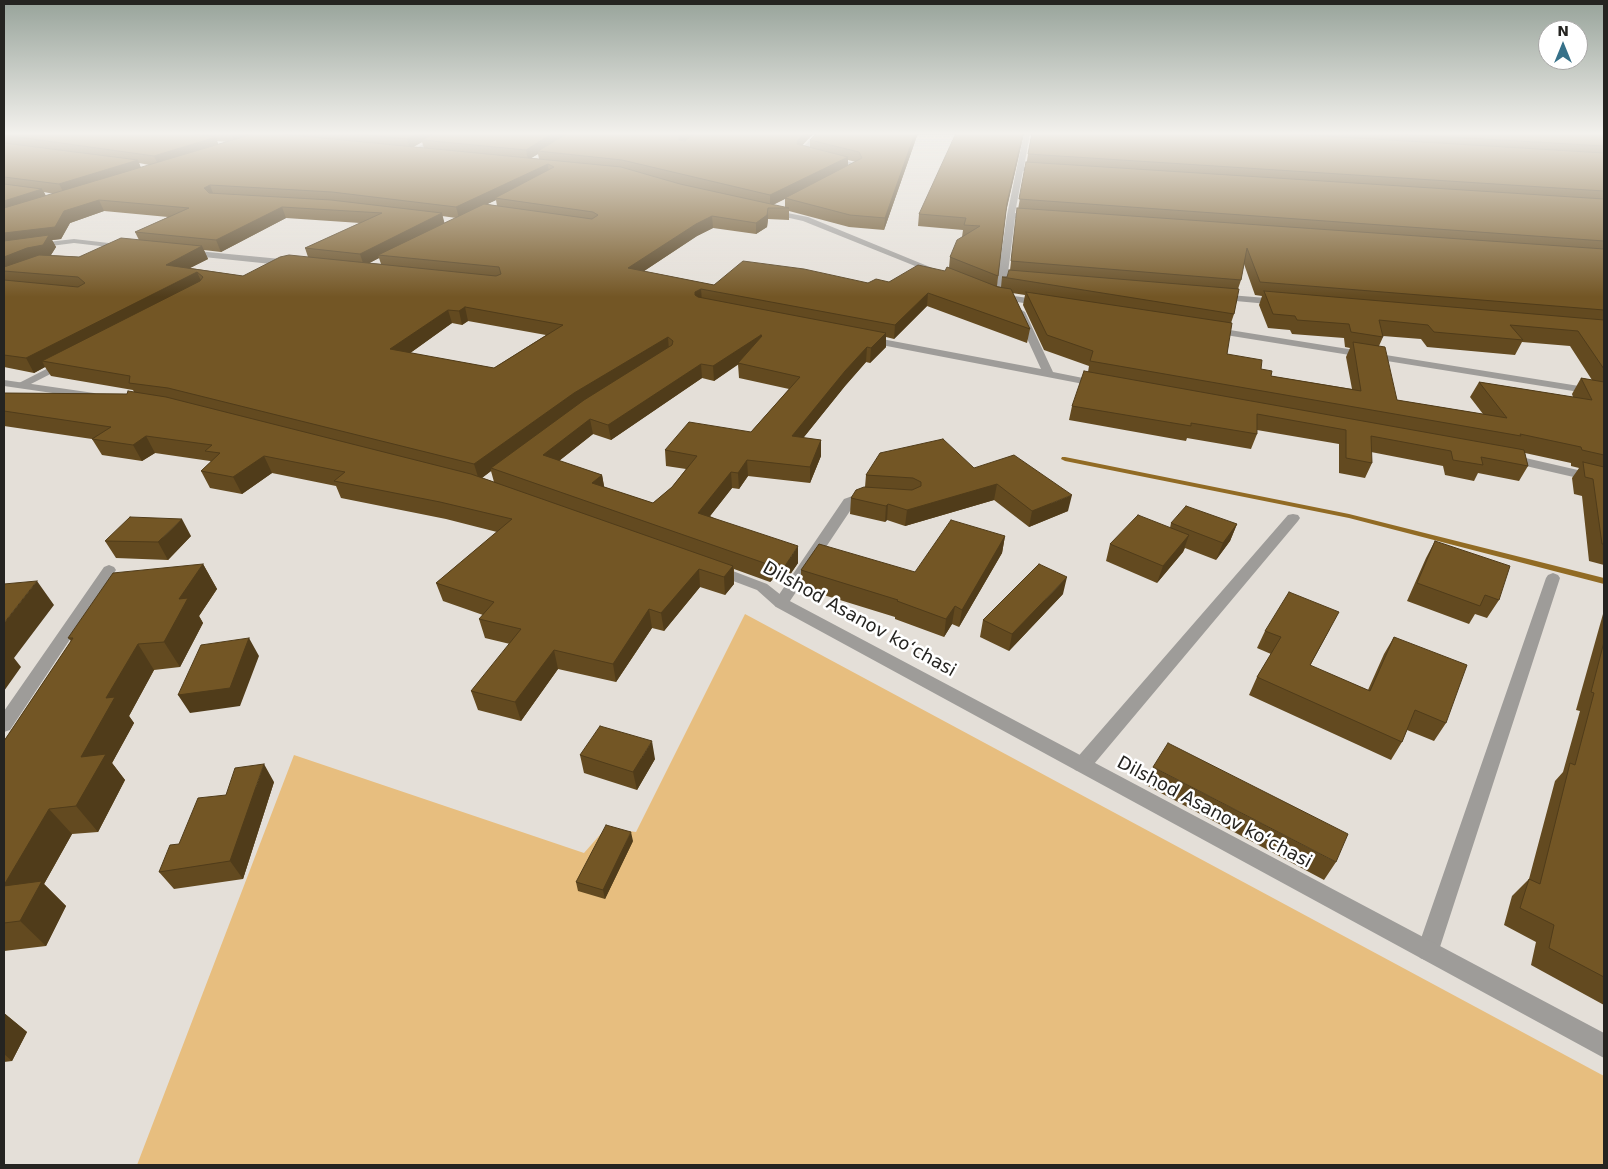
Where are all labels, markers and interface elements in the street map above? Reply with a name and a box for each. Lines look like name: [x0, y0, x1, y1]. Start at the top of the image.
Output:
north arrow: [1538, 20, 1588, 70]
text: N: [1557, 23, 1569, 39]
street label: Dilshod Asanov koʻchasi: [759, 558, 959, 682]
street label: Dilshod Asanov koʻchasi: [1113, 752, 1315, 874]

